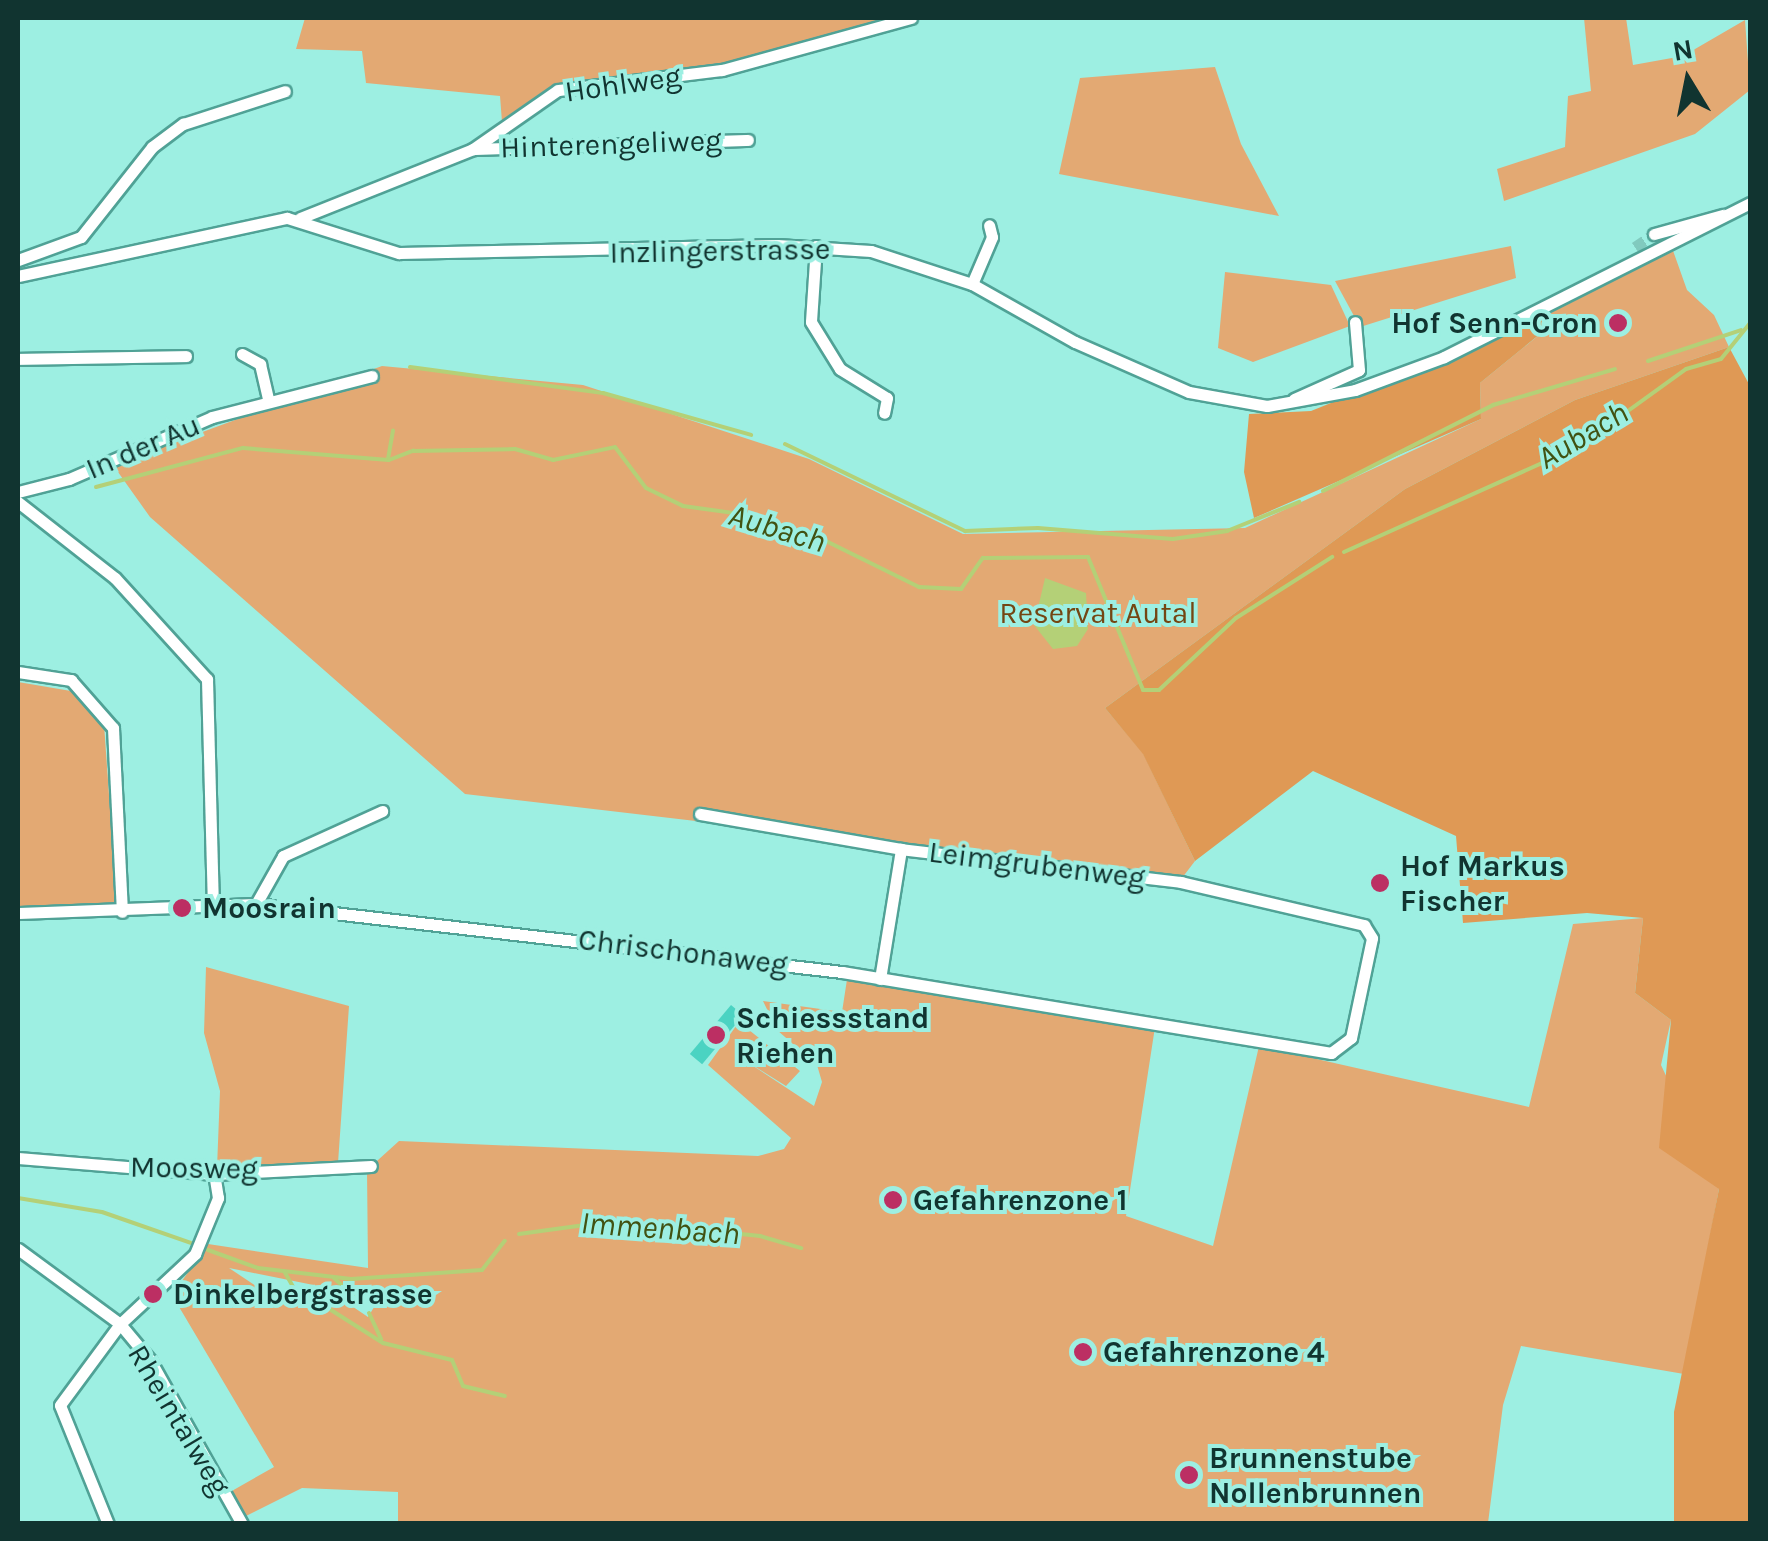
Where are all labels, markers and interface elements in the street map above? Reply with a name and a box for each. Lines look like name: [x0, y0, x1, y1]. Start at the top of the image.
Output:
north arrow: [1638, 30, 1738, 130]
text: N: [1670, 32, 1695, 68]
street label: Hohlweg: [563, 58, 683, 110]
street label: Hinterengeliweg: [499, 122, 723, 166]
street label: Inzlingerstrasse: [609, 231, 831, 271]
place label: Hof Senn-Cron: [1391, 305, 1598, 341]
marker: Hof Senn-Cron: [1607, 312, 1629, 334]
water label: Aubach: [1531, 394, 1635, 478]
street label: In der Au: [81, 407, 205, 487]
water label: Aubach: [724, 496, 830, 562]
park label: Reservat Autal: [999, 595, 1197, 631]
street label: Leimgrubenweg: [927, 834, 1147, 896]
place label: Hof Markus Fischer: [1400, 848, 1565, 918]
marker: Hof Markus Fischer: [1369, 872, 1391, 894]
place label: Moosrain: [202, 890, 336, 926]
marker: Moosrain: [171, 897, 193, 919]
street label: Chrischonaweg: [576, 921, 790, 983]
place label: Schiessstand Riehen: [736, 1000, 929, 1070]
marker: Schiessstand Riehen: [705, 1024, 727, 1046]
street label: Moosweg: [130, 1149, 258, 1187]
place label: Gefahrenzone 1: [913, 1182, 1128, 1218]
marker: Gefahrenzone 1: [882, 1189, 904, 1211]
water label: Immenbach: [579, 1204, 741, 1254]
place label: Dinkelbergstrasse: [173, 1276, 433, 1312]
marker: Dinkelbergstrasse: [142, 1283, 164, 1305]
place label: Gefahrenzone 4: [1103, 1334, 1325, 1370]
street label: Rheintalweg: [120, 1338, 238, 1502]
marker: Gefahrenzone 4: [1072, 1341, 1094, 1363]
place label: Brunnenstube Nollenbrunnen: [1209, 1440, 1421, 1510]
marker: Brunnenstube Nollenbrunnen: [1178, 1464, 1200, 1486]

